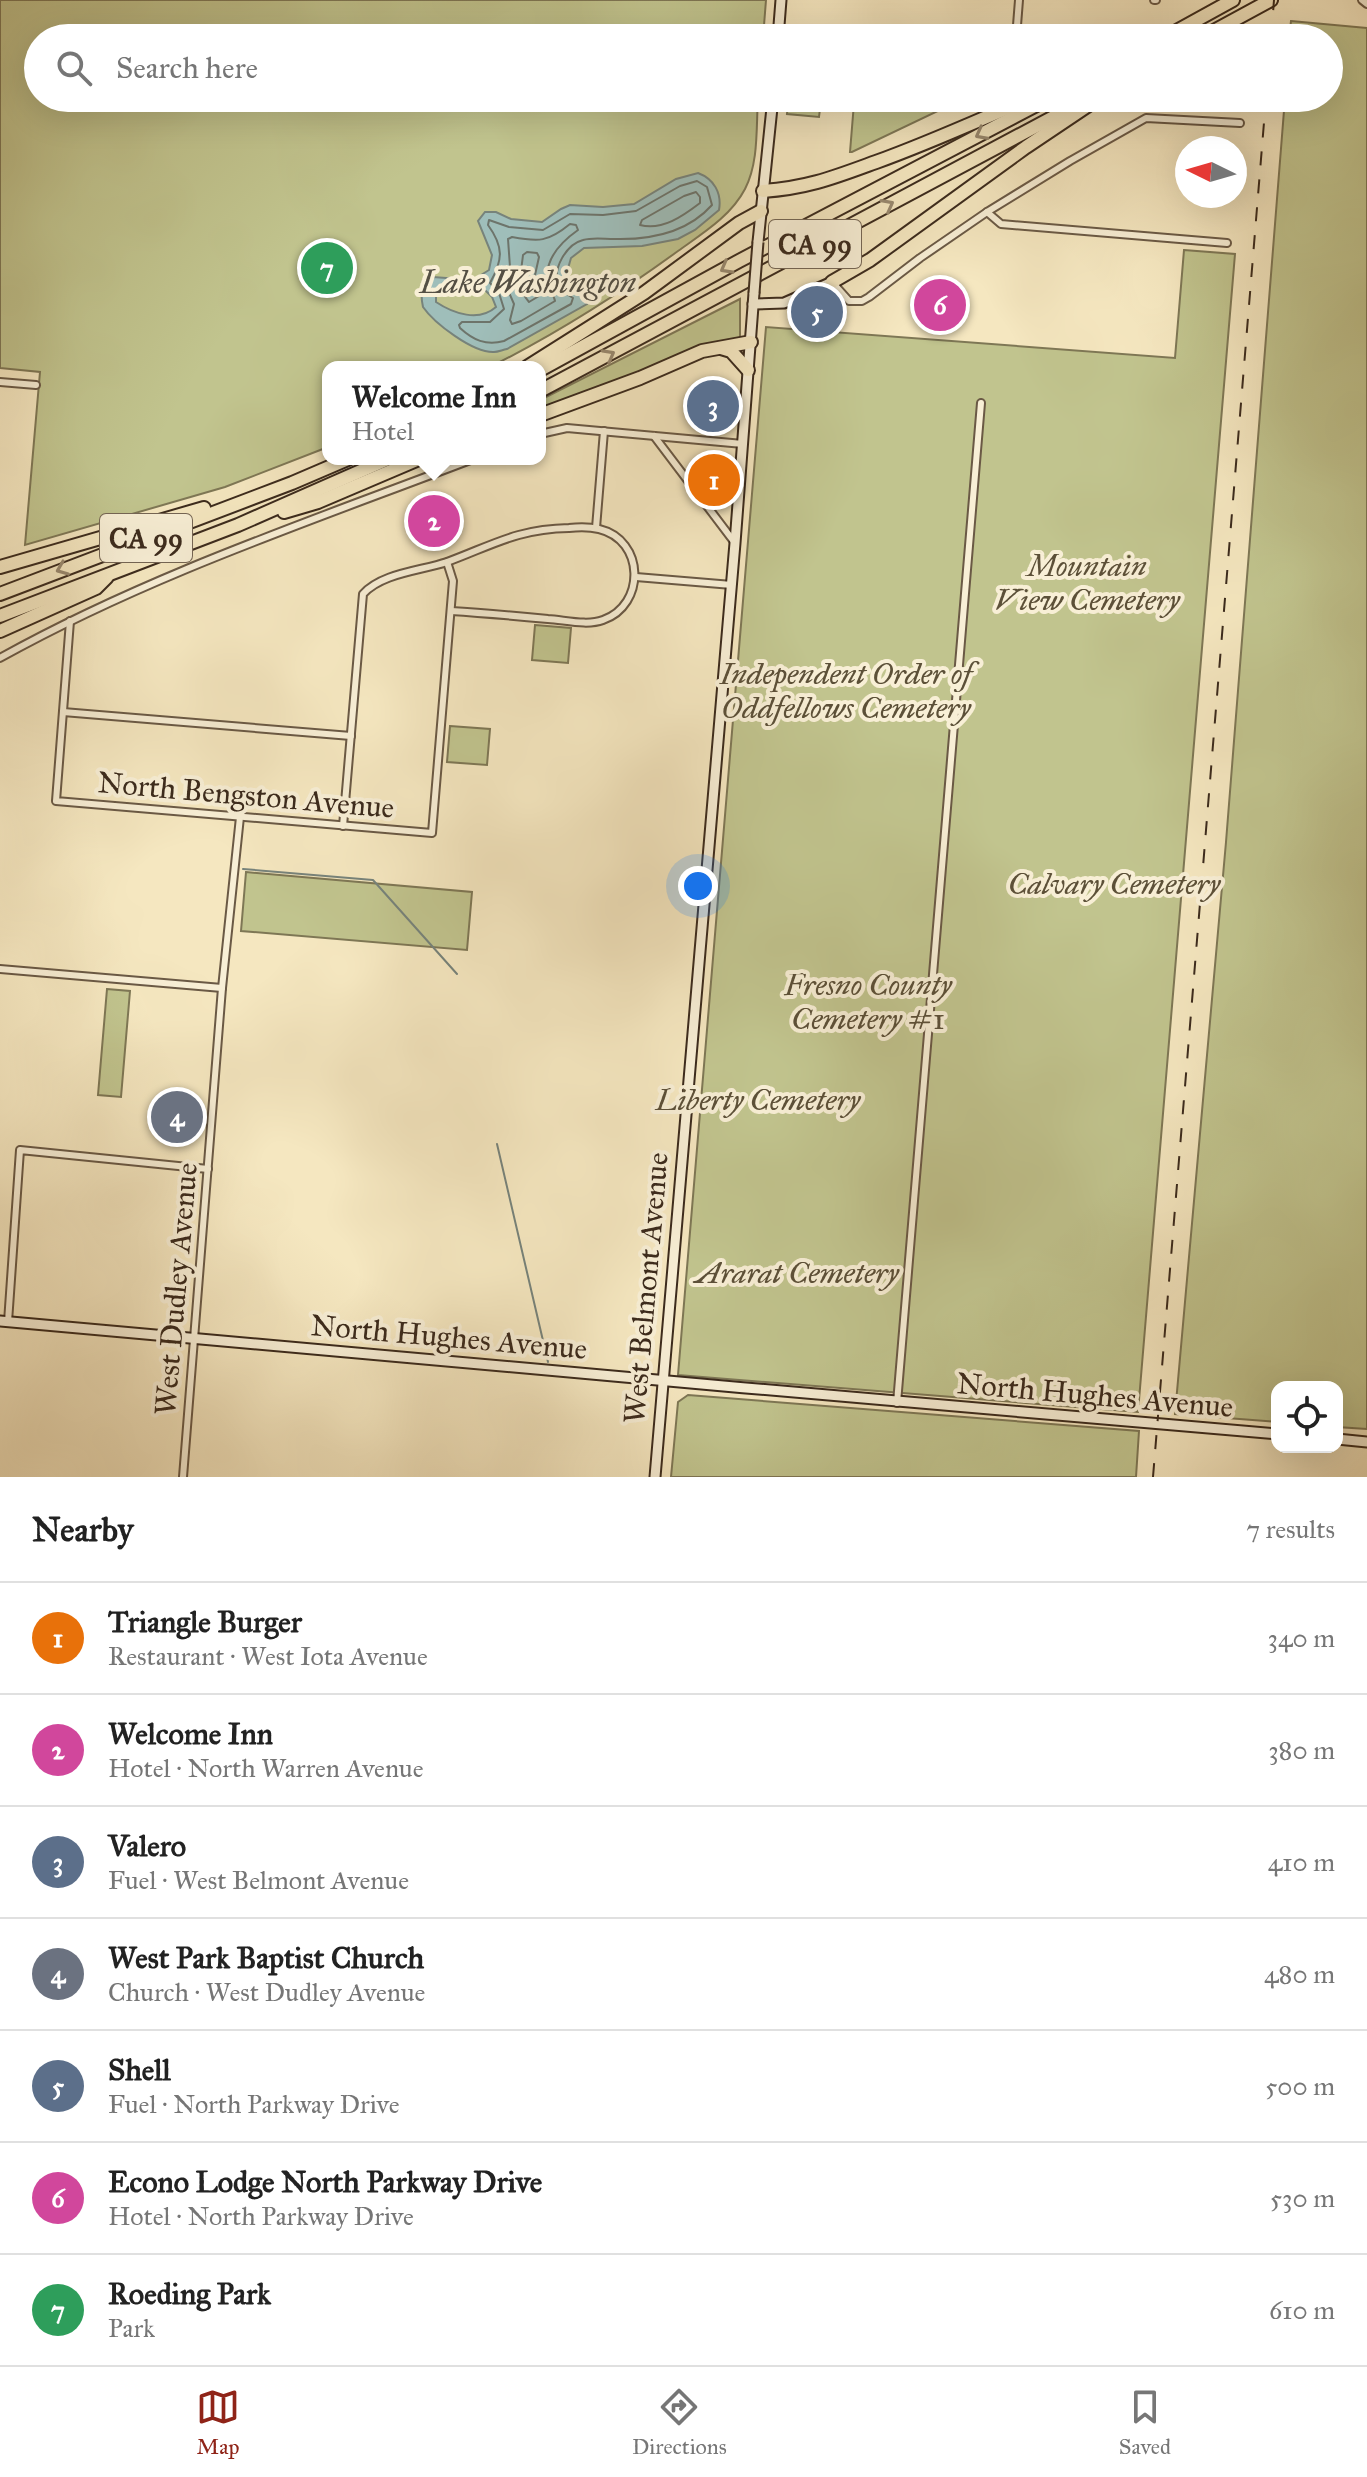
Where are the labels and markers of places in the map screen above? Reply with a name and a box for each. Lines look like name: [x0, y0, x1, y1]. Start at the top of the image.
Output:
pin: 7: [301, 238, 353, 298]
pin: 6: [914, 275, 966, 335]
pin: 5: [791, 282, 843, 342]
pin: 3: [687, 376, 739, 436]
pin: 1: [688, 450, 740, 510]
pin: 2: [408, 491, 460, 551]
pin: 4: [151, 1087, 203, 1147]

